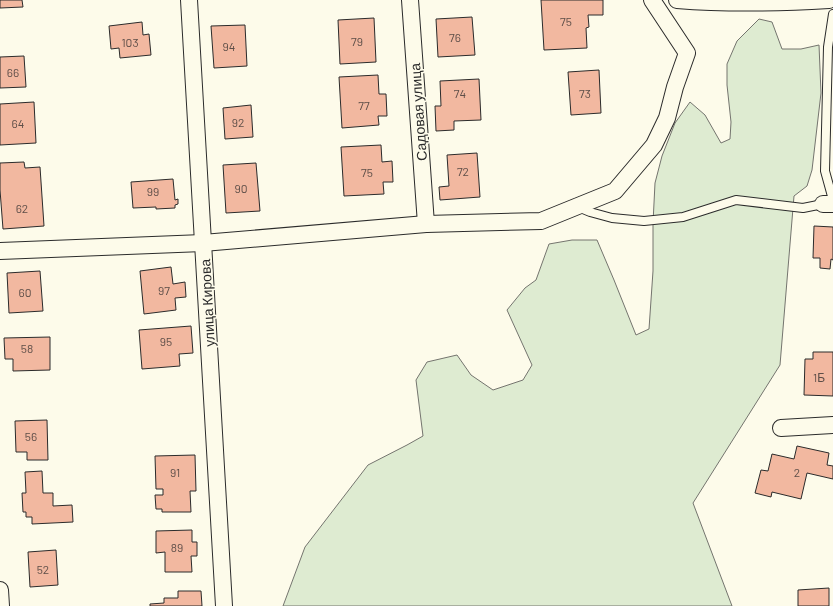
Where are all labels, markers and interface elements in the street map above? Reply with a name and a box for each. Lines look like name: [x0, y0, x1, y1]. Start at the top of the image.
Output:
house number: 75: [560, 14, 572, 28]
house number: 76: [449, 30, 461, 44]
house number: 79: [351, 34, 363, 48]
house number: 103: [121, 35, 139, 49]
house number: 94: [223, 39, 235, 53]
street label: Садовая улица: [406, 62, 430, 161]
house number: 66: [7, 65, 19, 79]
house number: 74: [454, 86, 466, 100]
house number: 73: [579, 86, 591, 100]
house number: 77: [358, 98, 370, 112]
house number: 92: [232, 115, 244, 129]
house number: 64: [12, 116, 24, 130]
house number: 72: [457, 164, 469, 178]
house number: 75: [361, 165, 373, 179]
house number: 90: [234, 181, 248, 195]
house number: 99: [147, 184, 159, 198]
house number: 62: [16, 201, 28, 215]
street label: улица Кирова: [196, 258, 218, 347]
house number: 97: [158, 283, 170, 297]
house number: 60: [19, 285, 31, 299]
house number: 95: [160, 334, 172, 348]
house number: 58: [21, 341, 33, 355]
house number: 1Б: [813, 370, 825, 384]
house number: 56: [25, 429, 37, 443]
house number: 91: [170, 465, 180, 479]
house number: 2: [794, 465, 800, 479]
house number: 89: [171, 540, 183, 554]
house number: 52: [37, 562, 49, 576]

